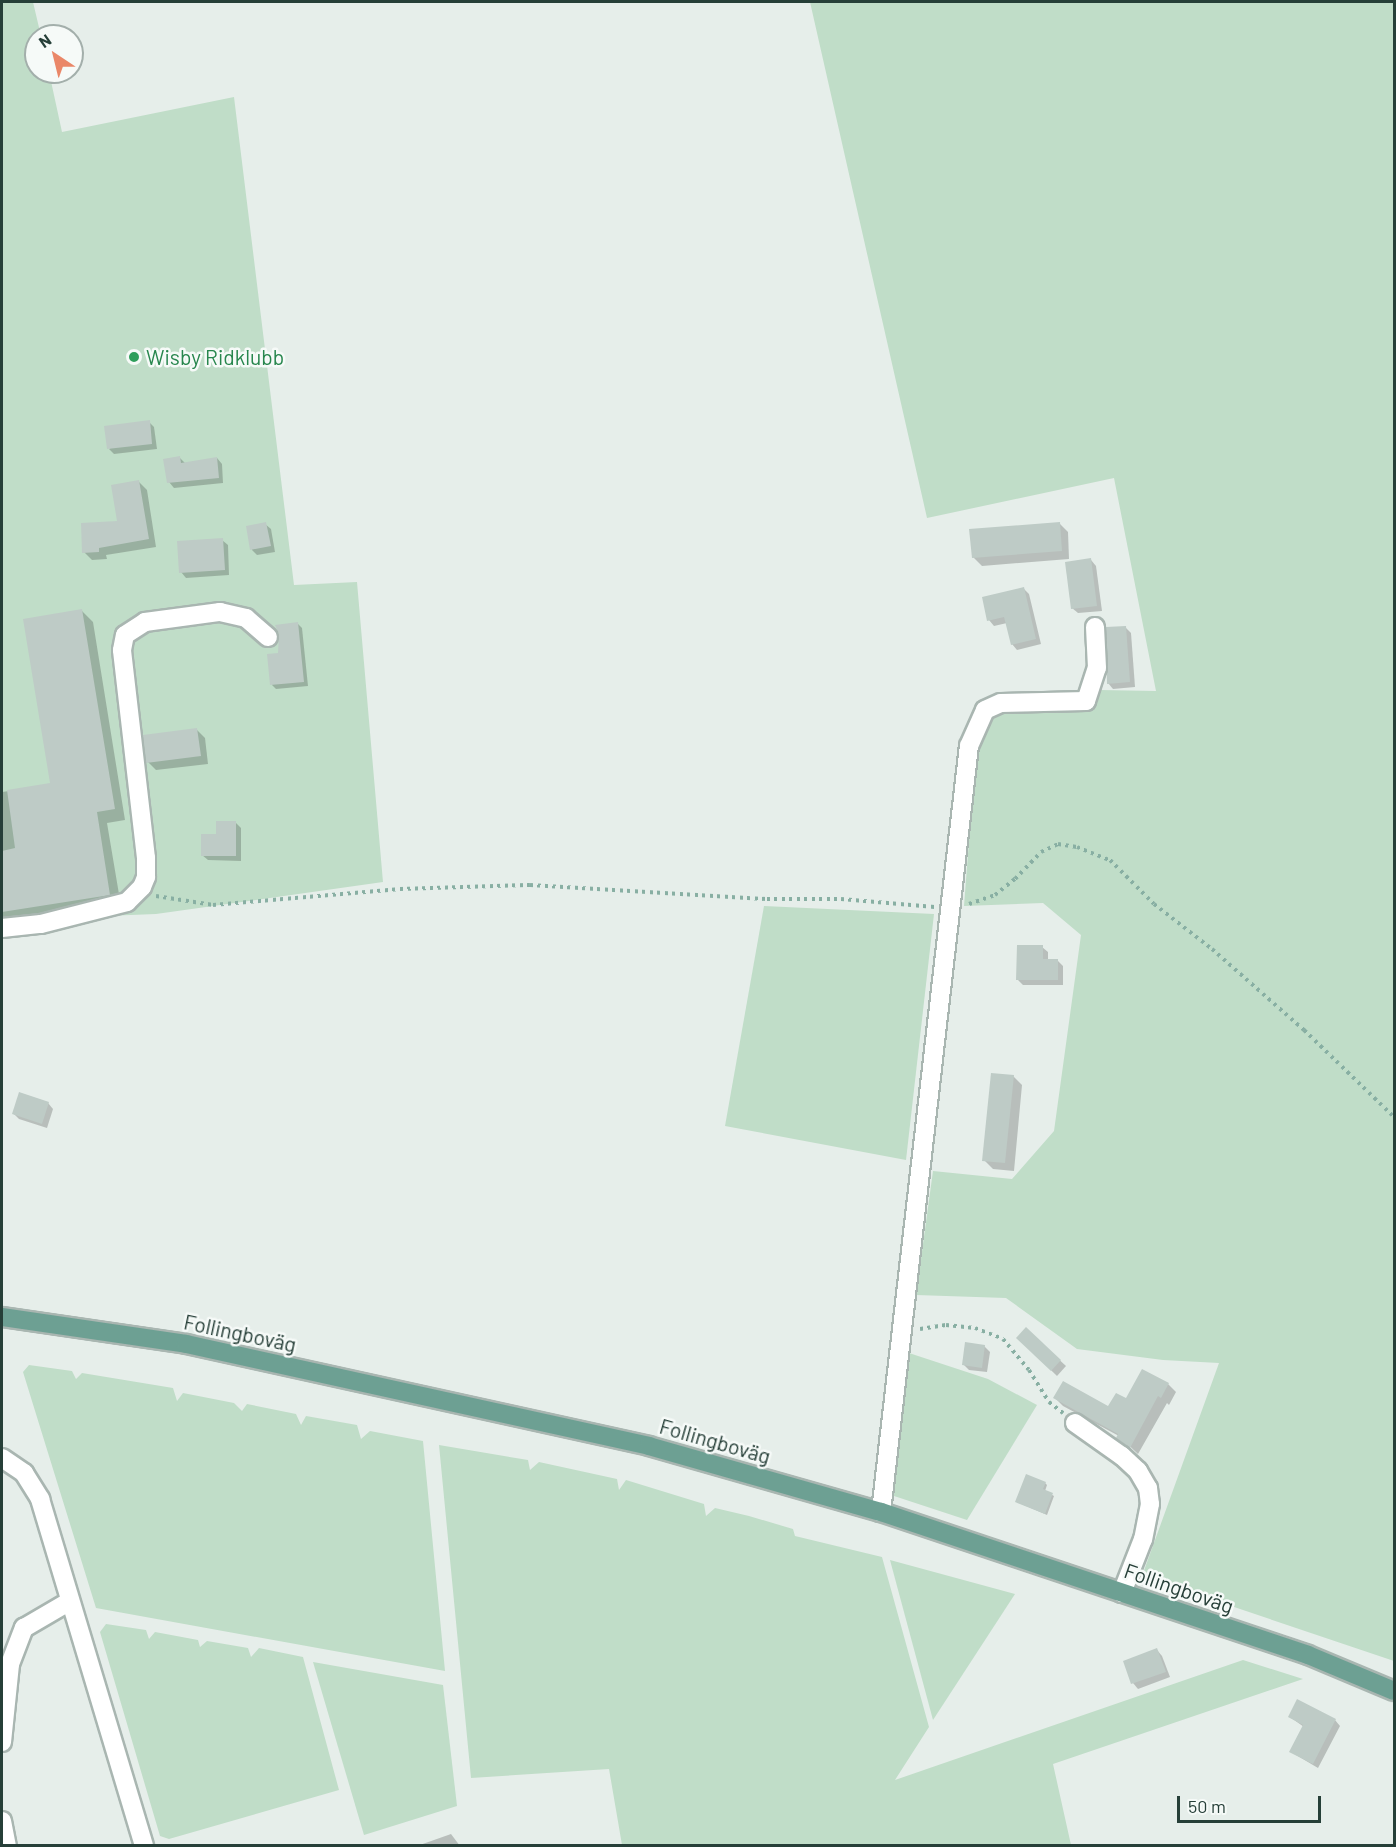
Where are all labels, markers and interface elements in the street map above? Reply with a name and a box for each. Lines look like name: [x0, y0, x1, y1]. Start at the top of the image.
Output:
north arrow: [24, 24, 84, 84]
text: N: [35, 30, 54, 51]
place label: Wisby Ridklubb: [146, 344, 284, 370]
marker: Wisby Ridklubb: [127, 350, 141, 364]
street label: Follingboväg: [182, 1309, 298, 1357]
street label: Follingboväg: [657, 1413, 773, 1469]
street label: Follingboväg: [1121, 1558, 1237, 1618]
scale bar: [1180, 1784, 1324, 1822]
text: 50 m: [1188, 1795, 1226, 1817]

